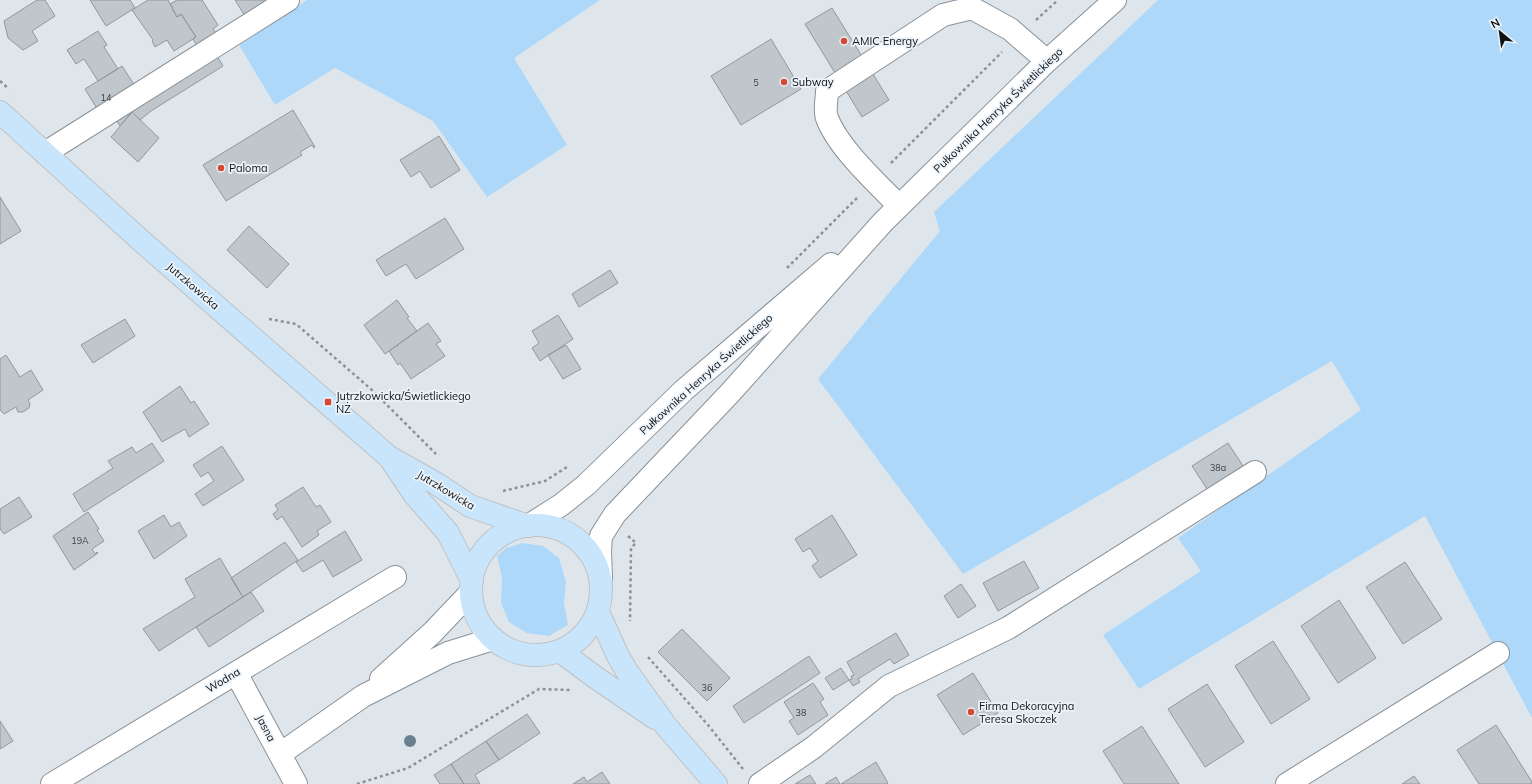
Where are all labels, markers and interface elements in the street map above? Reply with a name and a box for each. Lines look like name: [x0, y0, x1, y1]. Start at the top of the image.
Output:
north arrow: [1480, 12, 1520, 52]
text: N: [1488, 15, 1502, 31]
place label: AMIC Energy: [852, 34, 918, 48]
marker: AMIC Energy: [839, 36, 849, 46]
street label: Pułkownika Henryka Świetlickiego: [930, 44, 1066, 176]
place label: Subway: [792, 75, 834, 89]
house number: 5: [753, 77, 759, 88]
marker: Subway: [779, 77, 789, 87]
house number: 14: [101, 92, 112, 103]
place label: Paloma: [229, 161, 268, 175]
marker: Paloma: [216, 163, 226, 173]
street label: Jutrzkowicka: [164, 259, 222, 313]
street label: Pułkownika Henryka Świetlickiego: [637, 310, 775, 438]
place label: Jutrzkowicka/Świetlickiego NŻ: [336, 389, 471, 416]
marker: Jutrzkowicka/Świetlickiego NŻ: [323, 397, 333, 407]
house number: 38a: [1210, 462, 1226, 473]
street label: Jutrzkowicka: [414, 467, 478, 513]
house number: 19A: [71, 535, 89, 546]
street label: Wodna: [203, 664, 243, 696]
house number: 36: [702, 682, 712, 693]
place label: Firma Dekoracyjna Teresa Skoczek: [979, 699, 1074, 726]
house number: 38: [796, 707, 806, 718]
marker: Firma Dekoracyjna Teresa Skoczek: [966, 707, 976, 717]
street label: Jasna: [253, 712, 279, 744]

